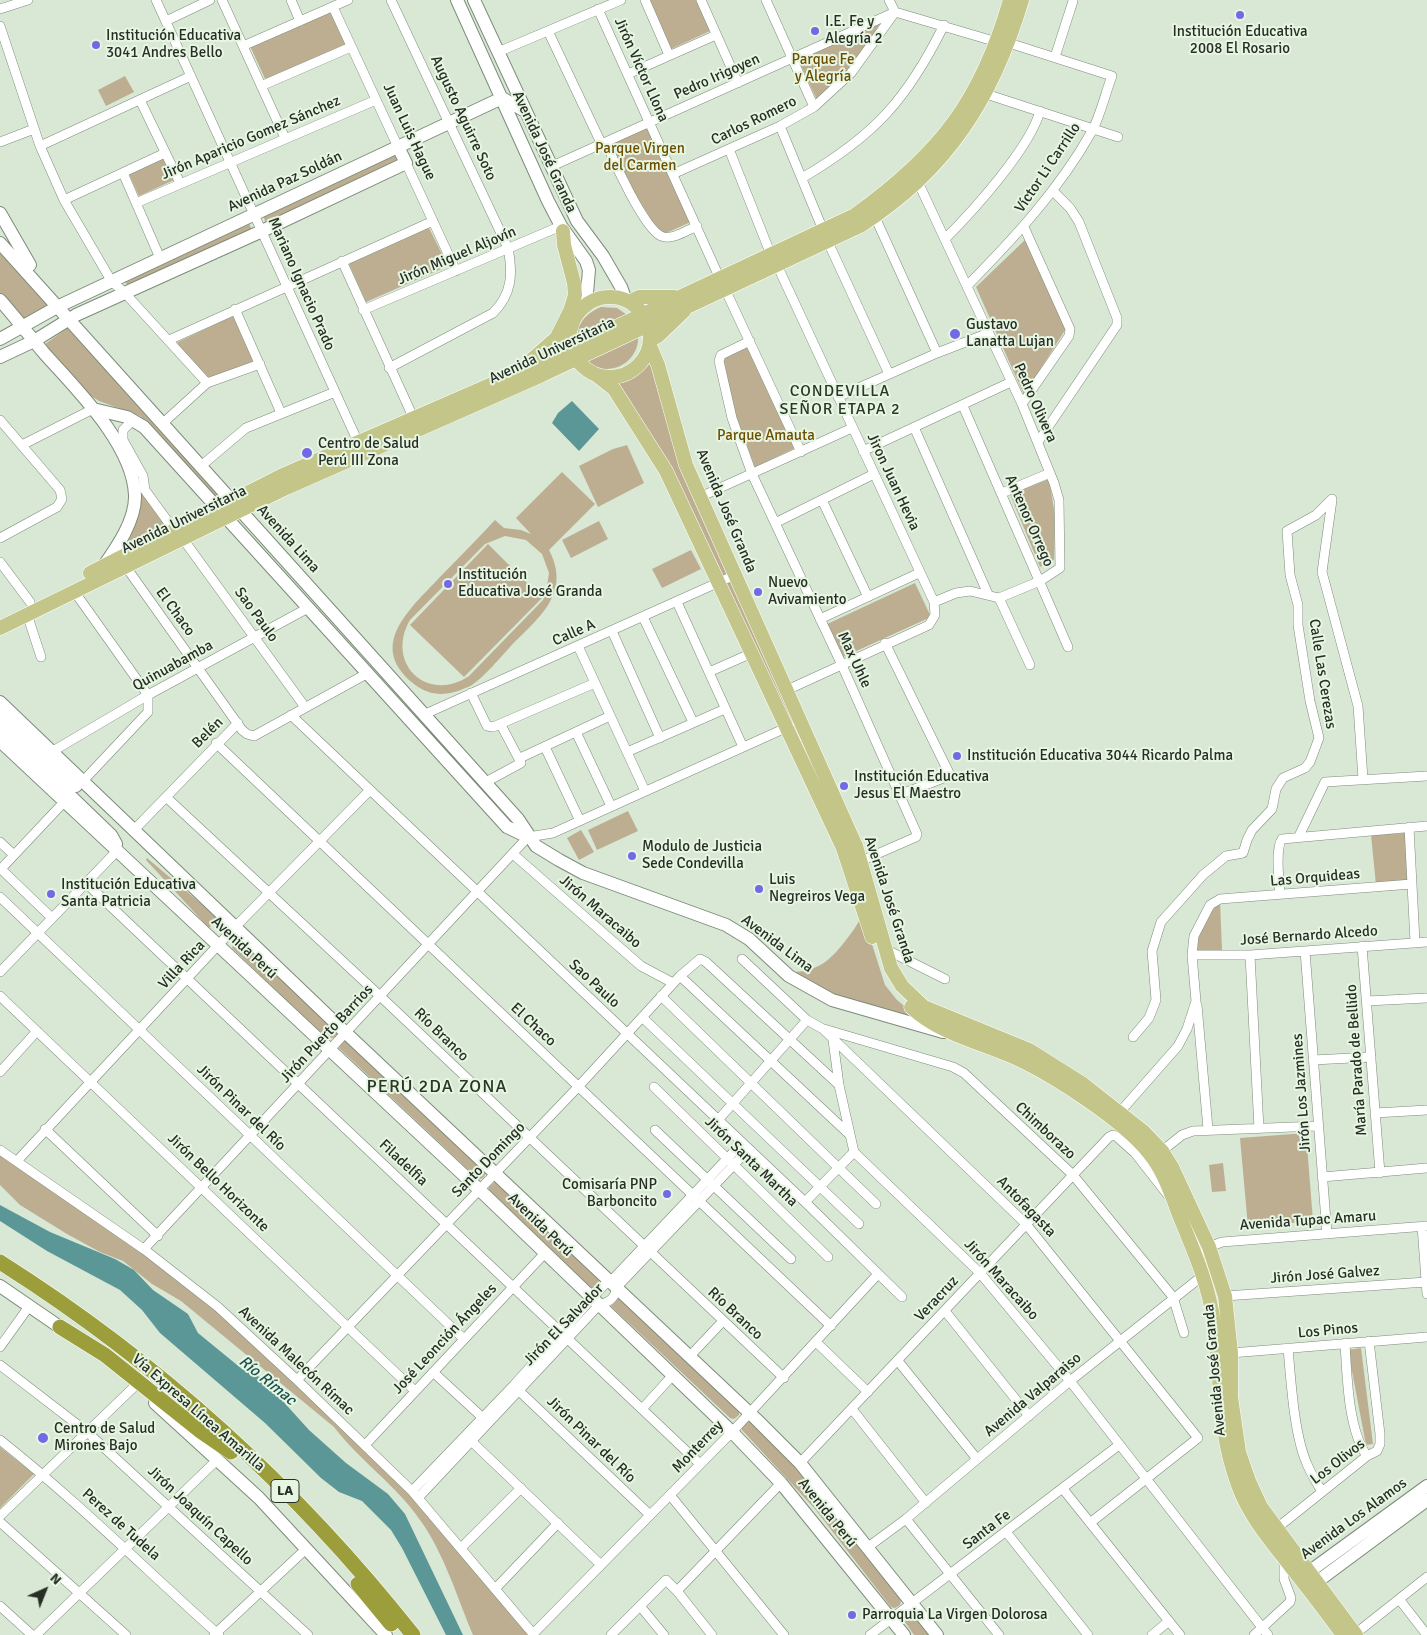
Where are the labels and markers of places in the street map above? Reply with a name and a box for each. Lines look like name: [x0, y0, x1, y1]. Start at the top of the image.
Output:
marker: Institución Educativa 2008 El Rosario: [1234, 9, 1246, 21]
place label: I.E. Fe y Alegría 2: [825, 13, 883, 48]
place label: Institución Educativa 2008 El Rosario: [1172, 23, 1308, 58]
marker: I.E. Fe y Alegría 2: [809, 25, 821, 37]
place label: Institución Educativa 3041 Andres Bello: [106, 27, 241, 62]
marker: Institución Educativa 3041 Andres Bello: [90, 39, 102, 51]
place label: Gustavo Lanatta Lujan: [966, 316, 1054, 351]
marker: Gustavo Lanatta Lujan: [948, 327, 962, 341]
place label: Centro de Salud Perú III Zona: [318, 435, 419, 470]
marker: Centro de Salud Perú III Zona: [300, 446, 314, 460]
place label: Institución Educativa José Granda: [458, 566, 602, 601]
place label: Nuevo Avivamiento: [768, 574, 847, 609]
marker: Institución Educativa José Granda: [442, 578, 454, 590]
marker: Nuevo Avivamiento: [752, 586, 764, 598]
place label: Institución Educativa 3044 Ricardo Palma: [967, 747, 1233, 765]
marker: Institución Educativa 3044 Ricardo Palma: [951, 750, 963, 762]
place label: Institución Educativa Jesus El Maestro: [854, 768, 989, 803]
marker: Institución Educativa Jesus El Maestro: [838, 780, 850, 792]
place label: Modulo de Justicia Sede Condevilla: [642, 838, 762, 873]
marker: Modulo de Justicia Sede Condevilla: [626, 850, 638, 862]
place label: Luis Negreiros Vega: [769, 871, 865, 906]
place label: Institución Educativa Santa Patricia: [61, 876, 196, 911]
marker: Luis Negreiros Vega: [753, 883, 765, 895]
marker: Institución Educativa Santa Patricia: [45, 888, 57, 900]
place label: Comisaría PNP Barboncito: [562, 1176, 657, 1211]
marker: Comisaría PNP Barboncito: [661, 1188, 673, 1200]
place label: Centro de Salud Mirones Bajo: [54, 1420, 155, 1455]
marker: Centro de Salud Mirones Bajo: [36, 1431, 50, 1445]
place label: Parroquia La Virgen Dolorosa: [862, 1606, 1048, 1624]
marker: Parroquia La Virgen Dolorosa: [846, 1609, 858, 1621]

